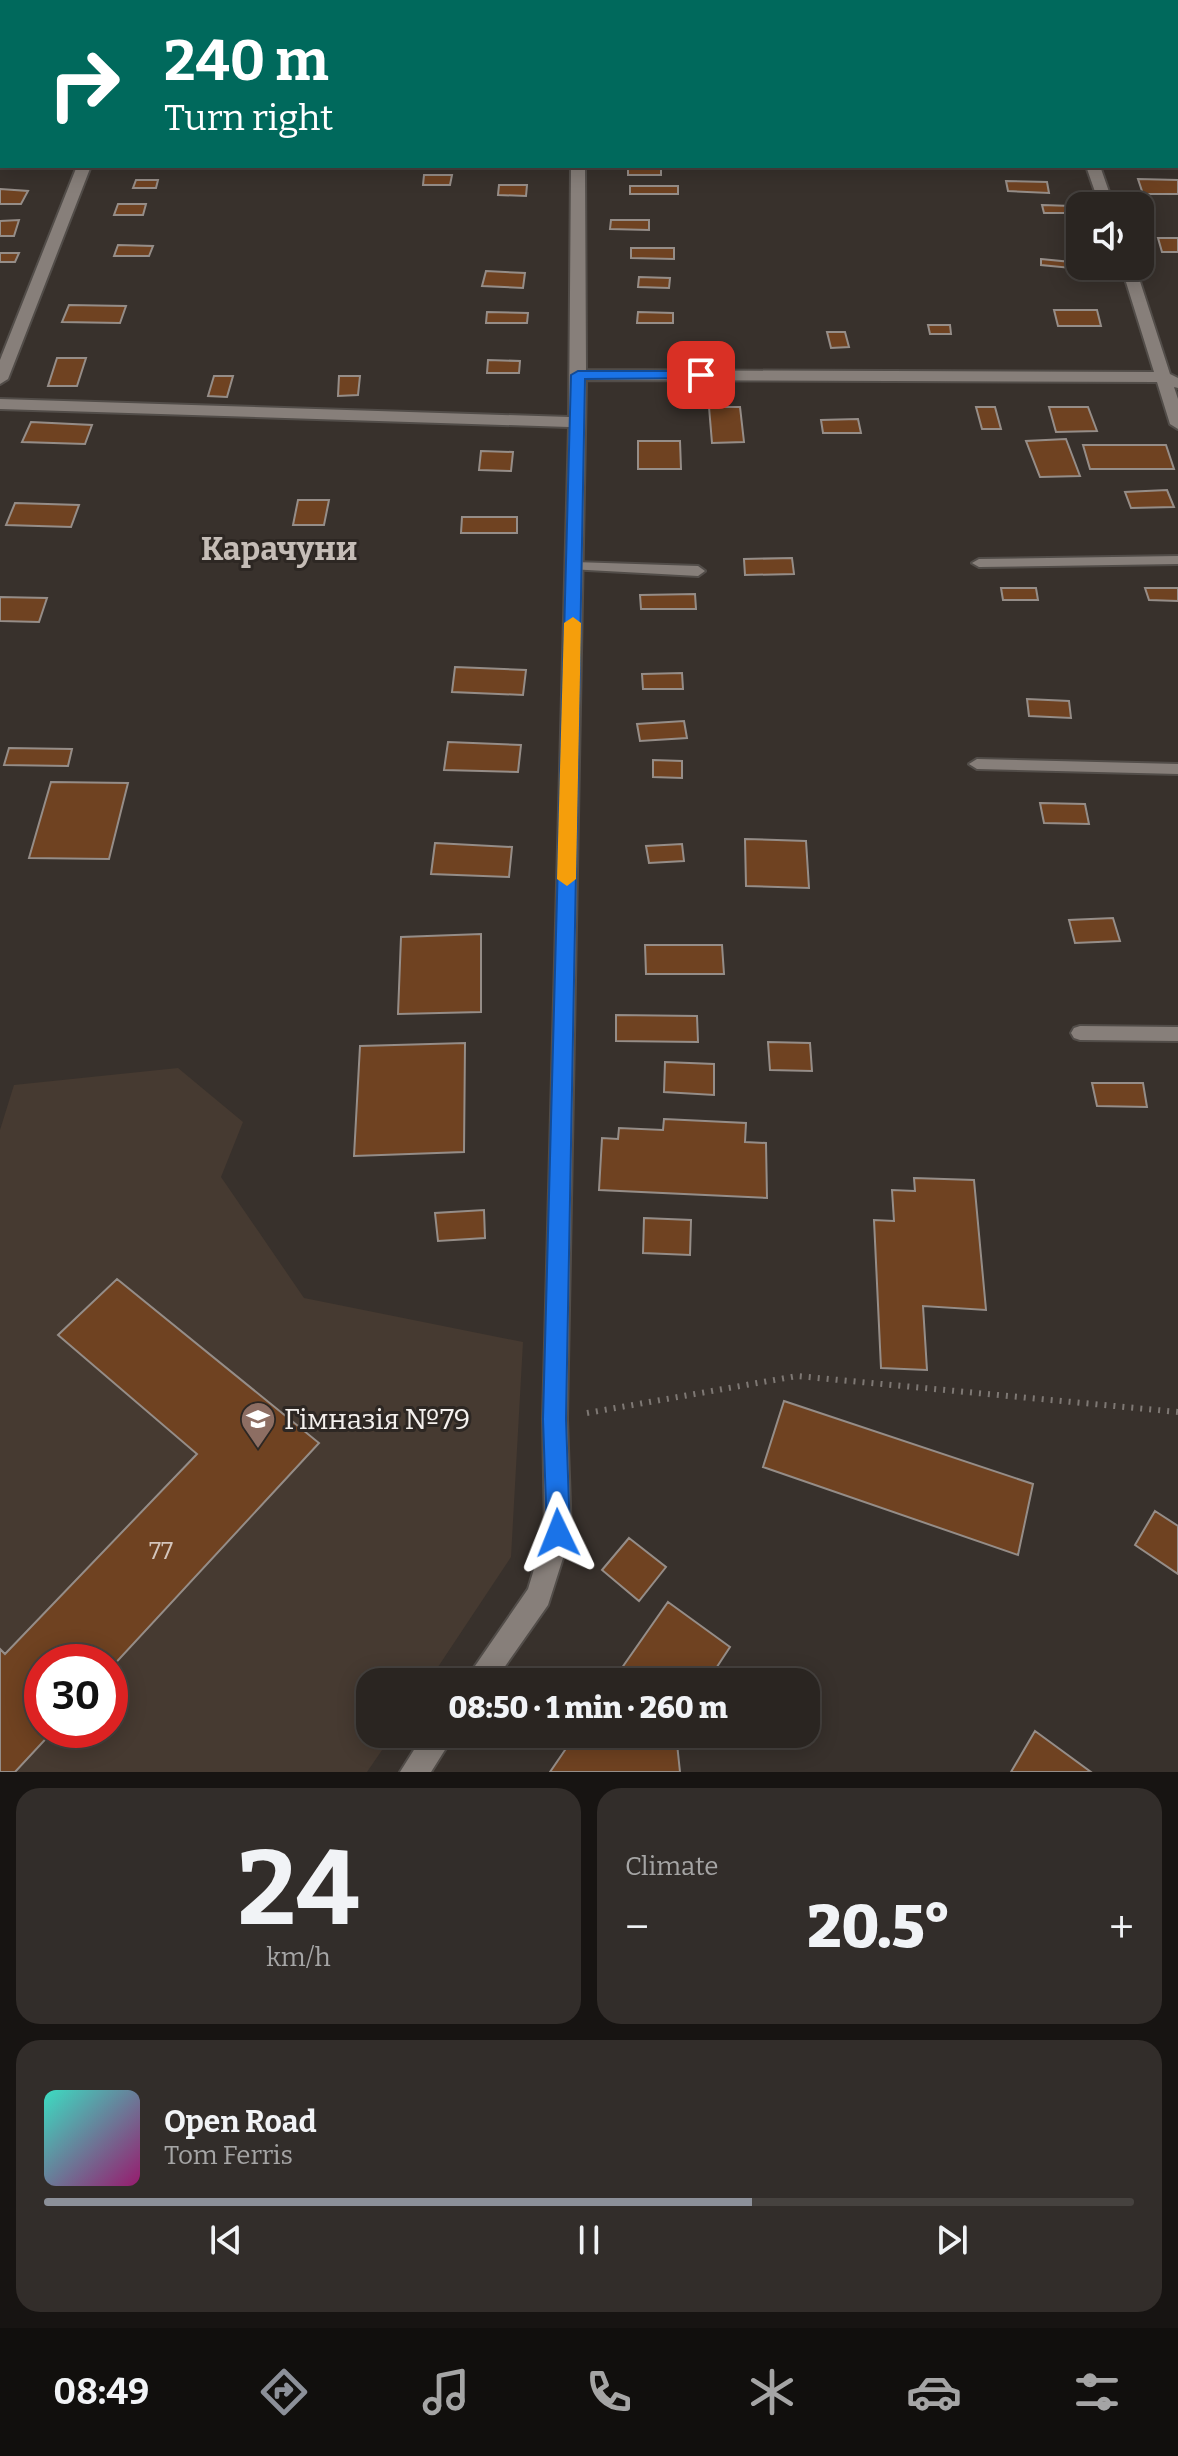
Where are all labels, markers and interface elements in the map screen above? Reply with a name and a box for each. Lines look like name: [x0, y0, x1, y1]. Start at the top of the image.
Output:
text: 240 m: [164, 28, 329, 95]
icon: right: [32, 32, 136, 136]
text: Turn right: [164, 96, 333, 140]
map controls: [1066, 192, 1154, 280]
button: sound: [1066, 192, 1154, 280]
pin: [667, 341, 735, 409]
icon: arrive: [679, 353, 723, 397]
district label: Карачуни: [201, 530, 357, 568]
school or university icon: Гімназія №79: [239, 1400, 277, 1450]
place label: Гімназія №79: [284, 1403, 470, 1436]
position arrow: [516, 1491, 600, 1575]
house number: 77: [149, 1537, 173, 1565]
speed limit sign: 30: [24, 1644, 128, 1748]
text: 08:50 · 1 min · 260 m: [449, 1690, 727, 1726]
text: 24: [238, 1827, 359, 1952]
text: Climate: [625, 1851, 719, 1882]
text: 20.5°: [807, 1891, 951, 1963]
text: −: [625, 1901, 649, 1954]
text: +: [1109, 1901, 1134, 1954]
text: km/h: [266, 1942, 331, 1973]
text: Open Road: [164, 2104, 317, 2140]
text: Tom Ferris: [164, 2140, 293, 2171]
icon: previous: [204, 2218, 248, 2262]
icon: pause: [567, 2218, 611, 2262]
icon: next: [930, 2218, 974, 2262]
icon: directions: [256, 2364, 312, 2420]
icon: music: [418, 2364, 474, 2420]
icon: phone: [581, 2364, 637, 2420]
icon: climate: [744, 2364, 800, 2420]
icon: car: [906, 2364, 962, 2420]
icon: filters: [1069, 2364, 1125, 2420]
text: 08:49: [53, 2370, 149, 2414]

